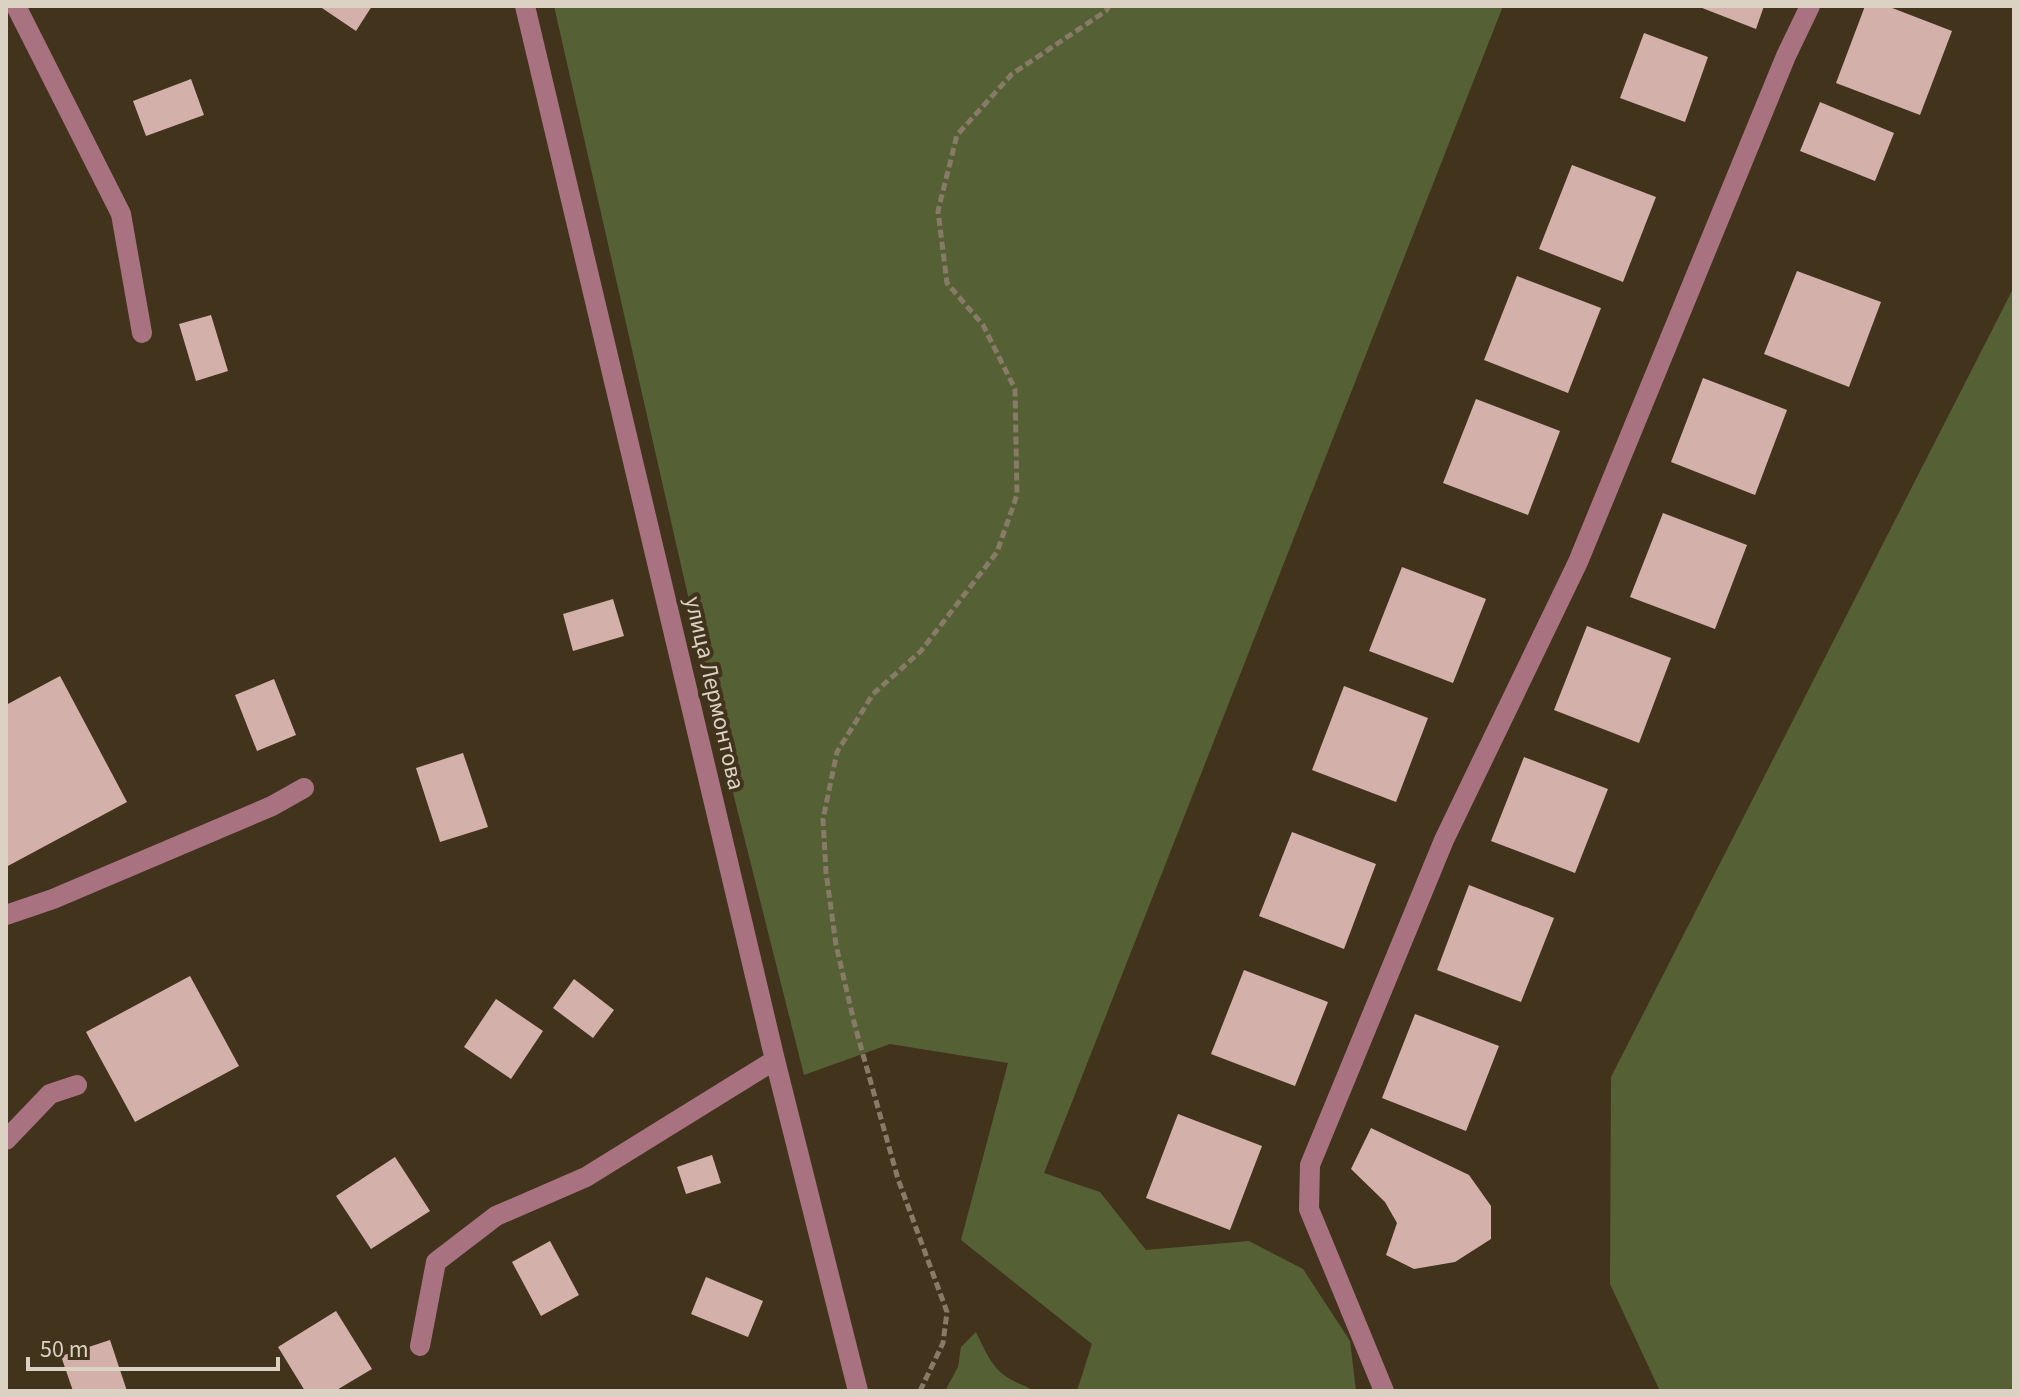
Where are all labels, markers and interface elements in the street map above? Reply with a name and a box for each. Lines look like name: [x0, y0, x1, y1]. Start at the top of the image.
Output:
street label: улица Лермонтова: [675, 593, 754, 793]
scale bar: [28, 1321, 278, 1371]
text: 50 m: [40, 1332, 89, 1367]

